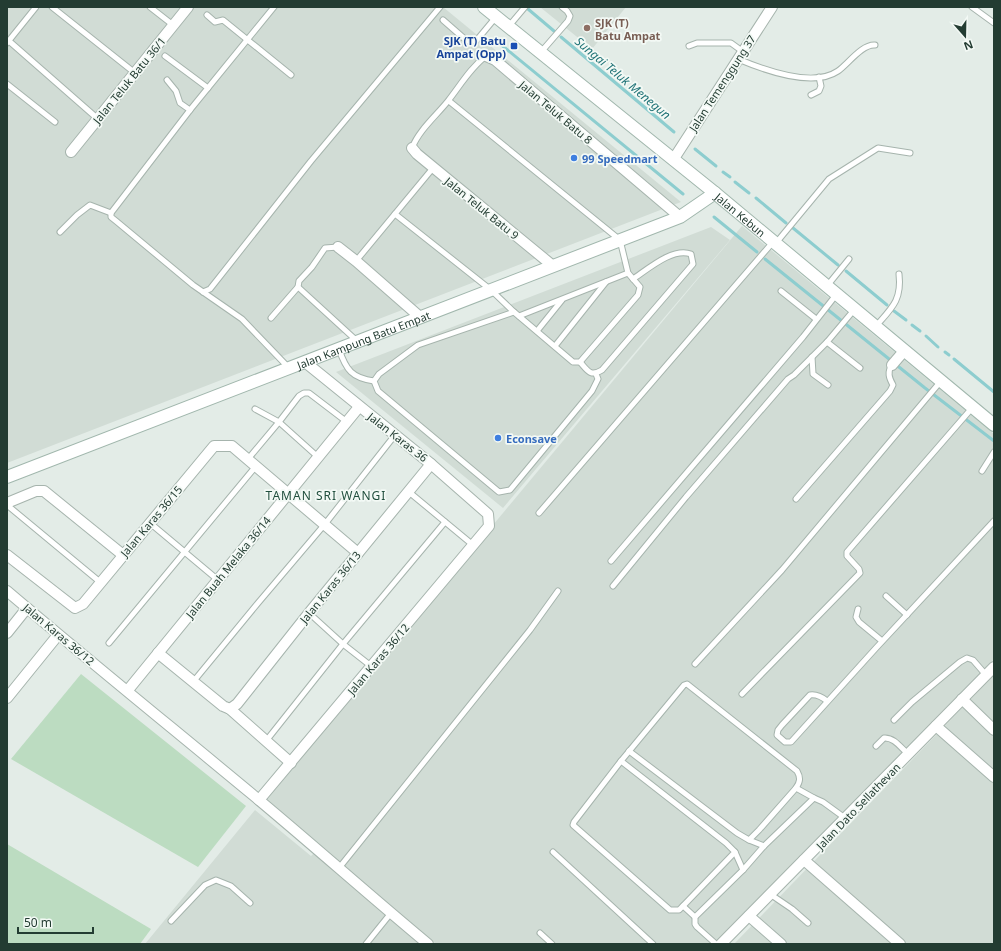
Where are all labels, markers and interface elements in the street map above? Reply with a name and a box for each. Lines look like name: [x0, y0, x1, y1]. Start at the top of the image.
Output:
place label: SJK (T) Batu Ampat: [595, 15, 661, 43]
north arrow: [945, 16, 985, 56]
marker: SJK (T) Batu Ampat: [582, 23, 592, 33]
street label: Jalan Temenggung 37: [685, 32, 759, 135]
street label: Jalan Teluk Batu 36/1: [89, 33, 169, 127]
place label: SJK (T) Batu Ampat (Opp): [436, 33, 506, 61]
water label: Sungai Teluk Menegun: [572, 33, 674, 123]
text: N: [962, 37, 975, 54]
marker: SJK (T) Batu Ampat (Opp): [509, 41, 519, 51]
street label: Jalan Teluk Batu 8: [516, 76, 596, 147]
place label: 99 Speedmart: [582, 151, 658, 166]
marker: 99 Speedmart: [569, 153, 579, 163]
street label: Jalan Teluk Batu 9: [441, 173, 522, 242]
street label: Jalan Kebun: [712, 188, 769, 240]
street label: Jalan Kampung Batu Empat: [294, 307, 432, 372]
street label: Jalan Karas 36: [364, 408, 431, 465]
place label: Econsave: [506, 431, 557, 446]
marker: Econsave: [493, 433, 503, 443]
street label: Jalan Karas 36/15: [116, 482, 185, 561]
district label: TAMAN SRI WANGI: [266, 487, 386, 504]
street label: Jalan Buah Melaka 36/14: [182, 512, 274, 622]
street label: Jalan Karas 36/13: [296, 548, 364, 627]
street label: Jalan Karas 36/12: [19, 599, 98, 668]
street label: Jalan Karas 36/12: [343, 620, 412, 699]
street label: Jalan Dato Sellathevan: [812, 759, 903, 853]
scale bar: [18, 909, 93, 935]
text: 50 m: [24, 914, 52, 931]

